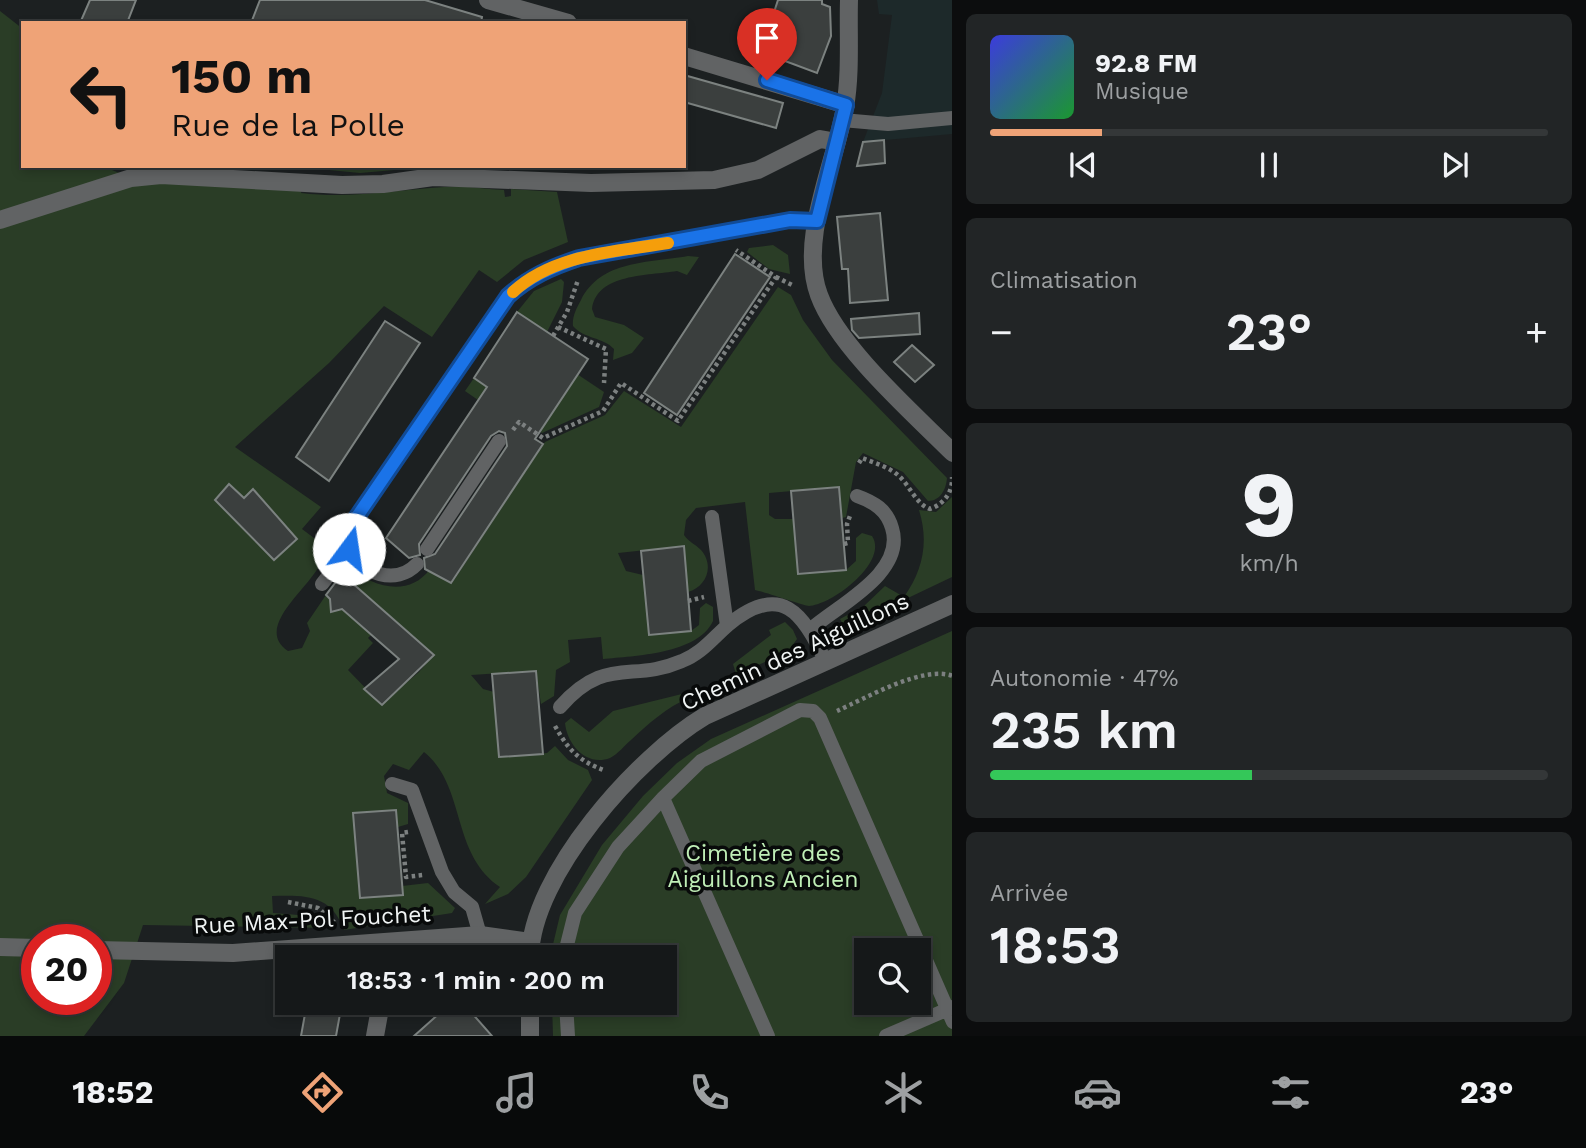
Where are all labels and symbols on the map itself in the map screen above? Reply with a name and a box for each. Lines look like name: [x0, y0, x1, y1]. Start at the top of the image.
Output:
pin: [737, 8, 797, 80]
position arrow: [312, 512, 386, 586]
street label: Chemin des Aiguillons: [677, 587, 913, 717]
park label: Cimetière des Aiguillons Ancien: [668, 840, 858, 893]
street label: Rue Max-Pol Fouchet: [193, 900, 432, 940]
speed limit sign: 20: [21, 924, 112, 1015]

